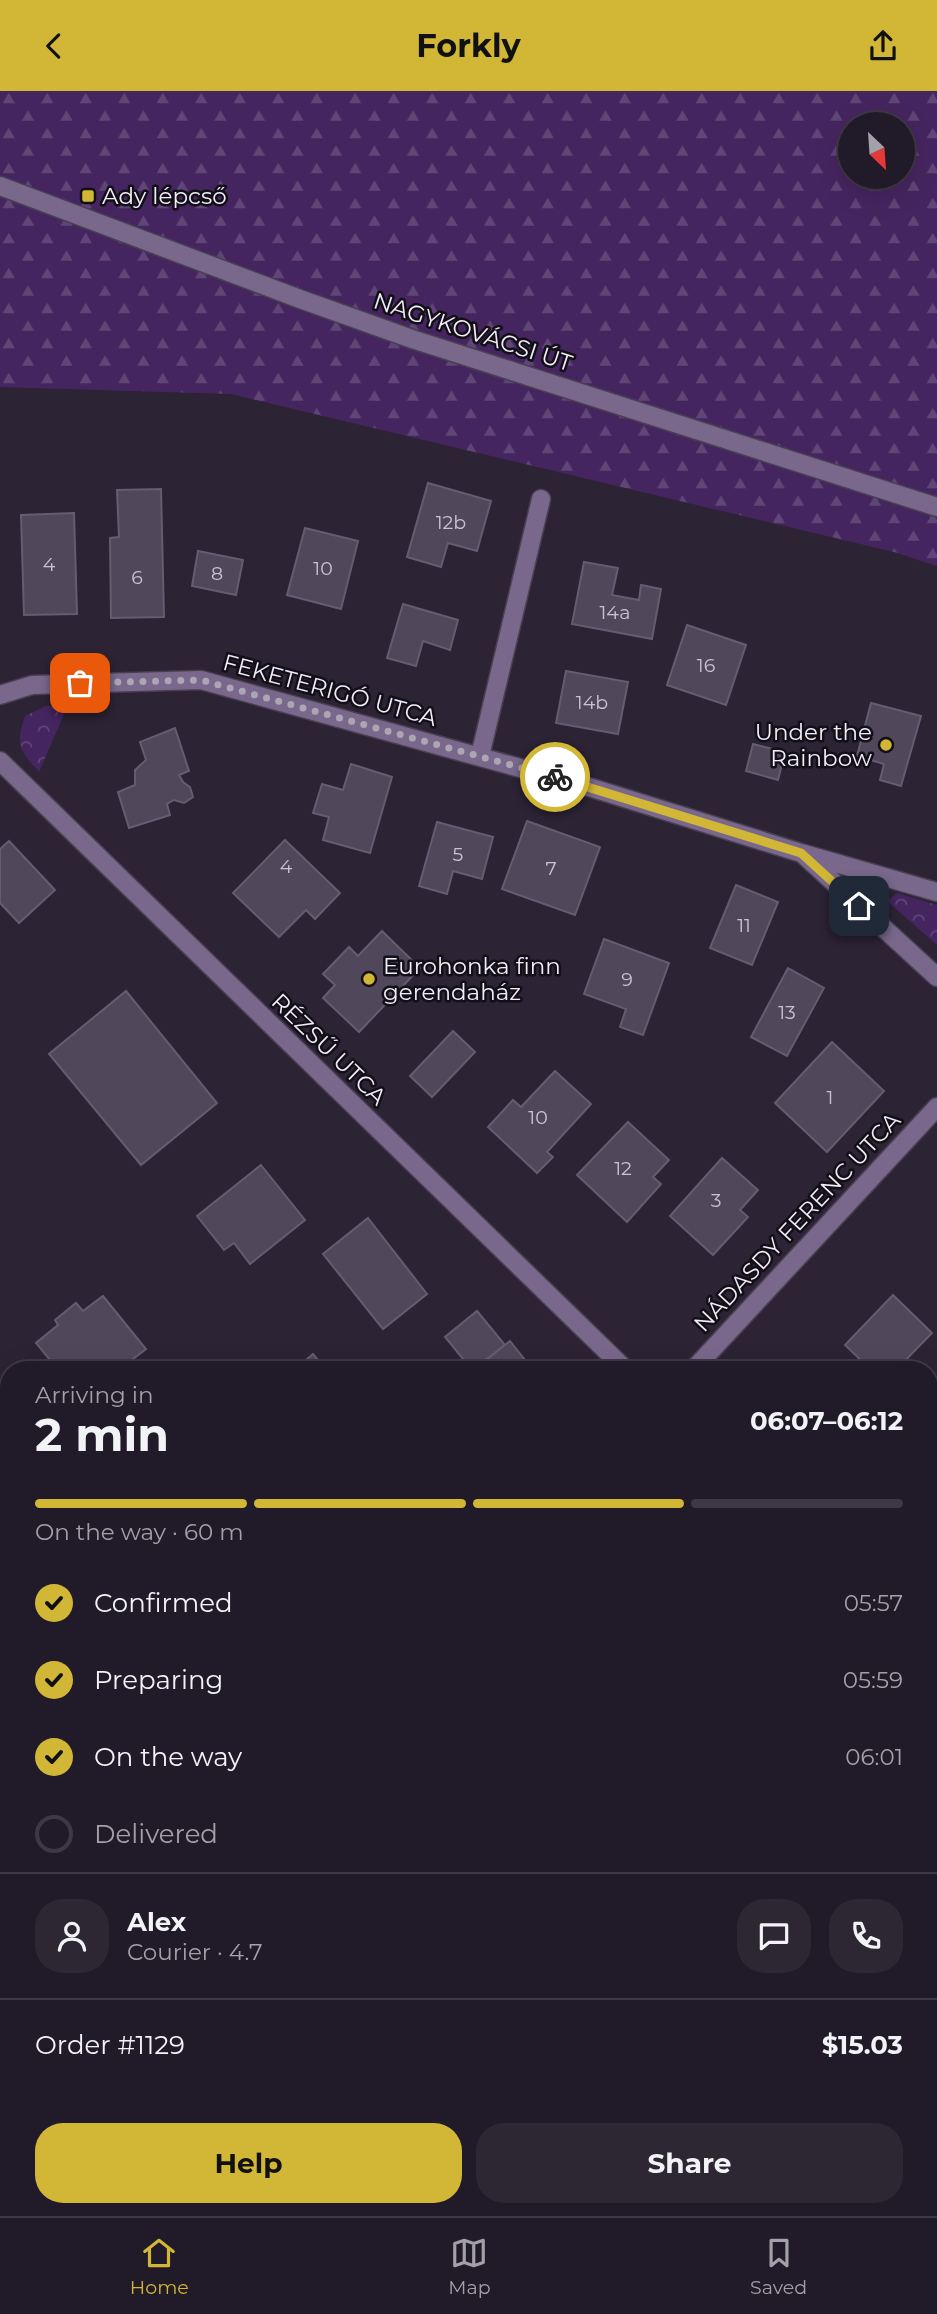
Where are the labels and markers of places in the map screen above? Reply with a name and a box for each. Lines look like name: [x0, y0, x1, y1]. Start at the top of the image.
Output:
place label: Ady lépcső: [102, 182, 227, 210]
marker: Ady lépcső: [80, 188, 96, 204]
pin: [50, 653, 110, 713]
place label: Under the Rainbow: [755, 718, 873, 772]
marker: Under the Rainbow: [878, 737, 894, 753]
pin: [829, 876, 889, 936]
place label: Eurohonka finn gerendaház: [383, 952, 561, 1006]
marker: Eurohonka finn gerendaház: [361, 971, 377, 987]

